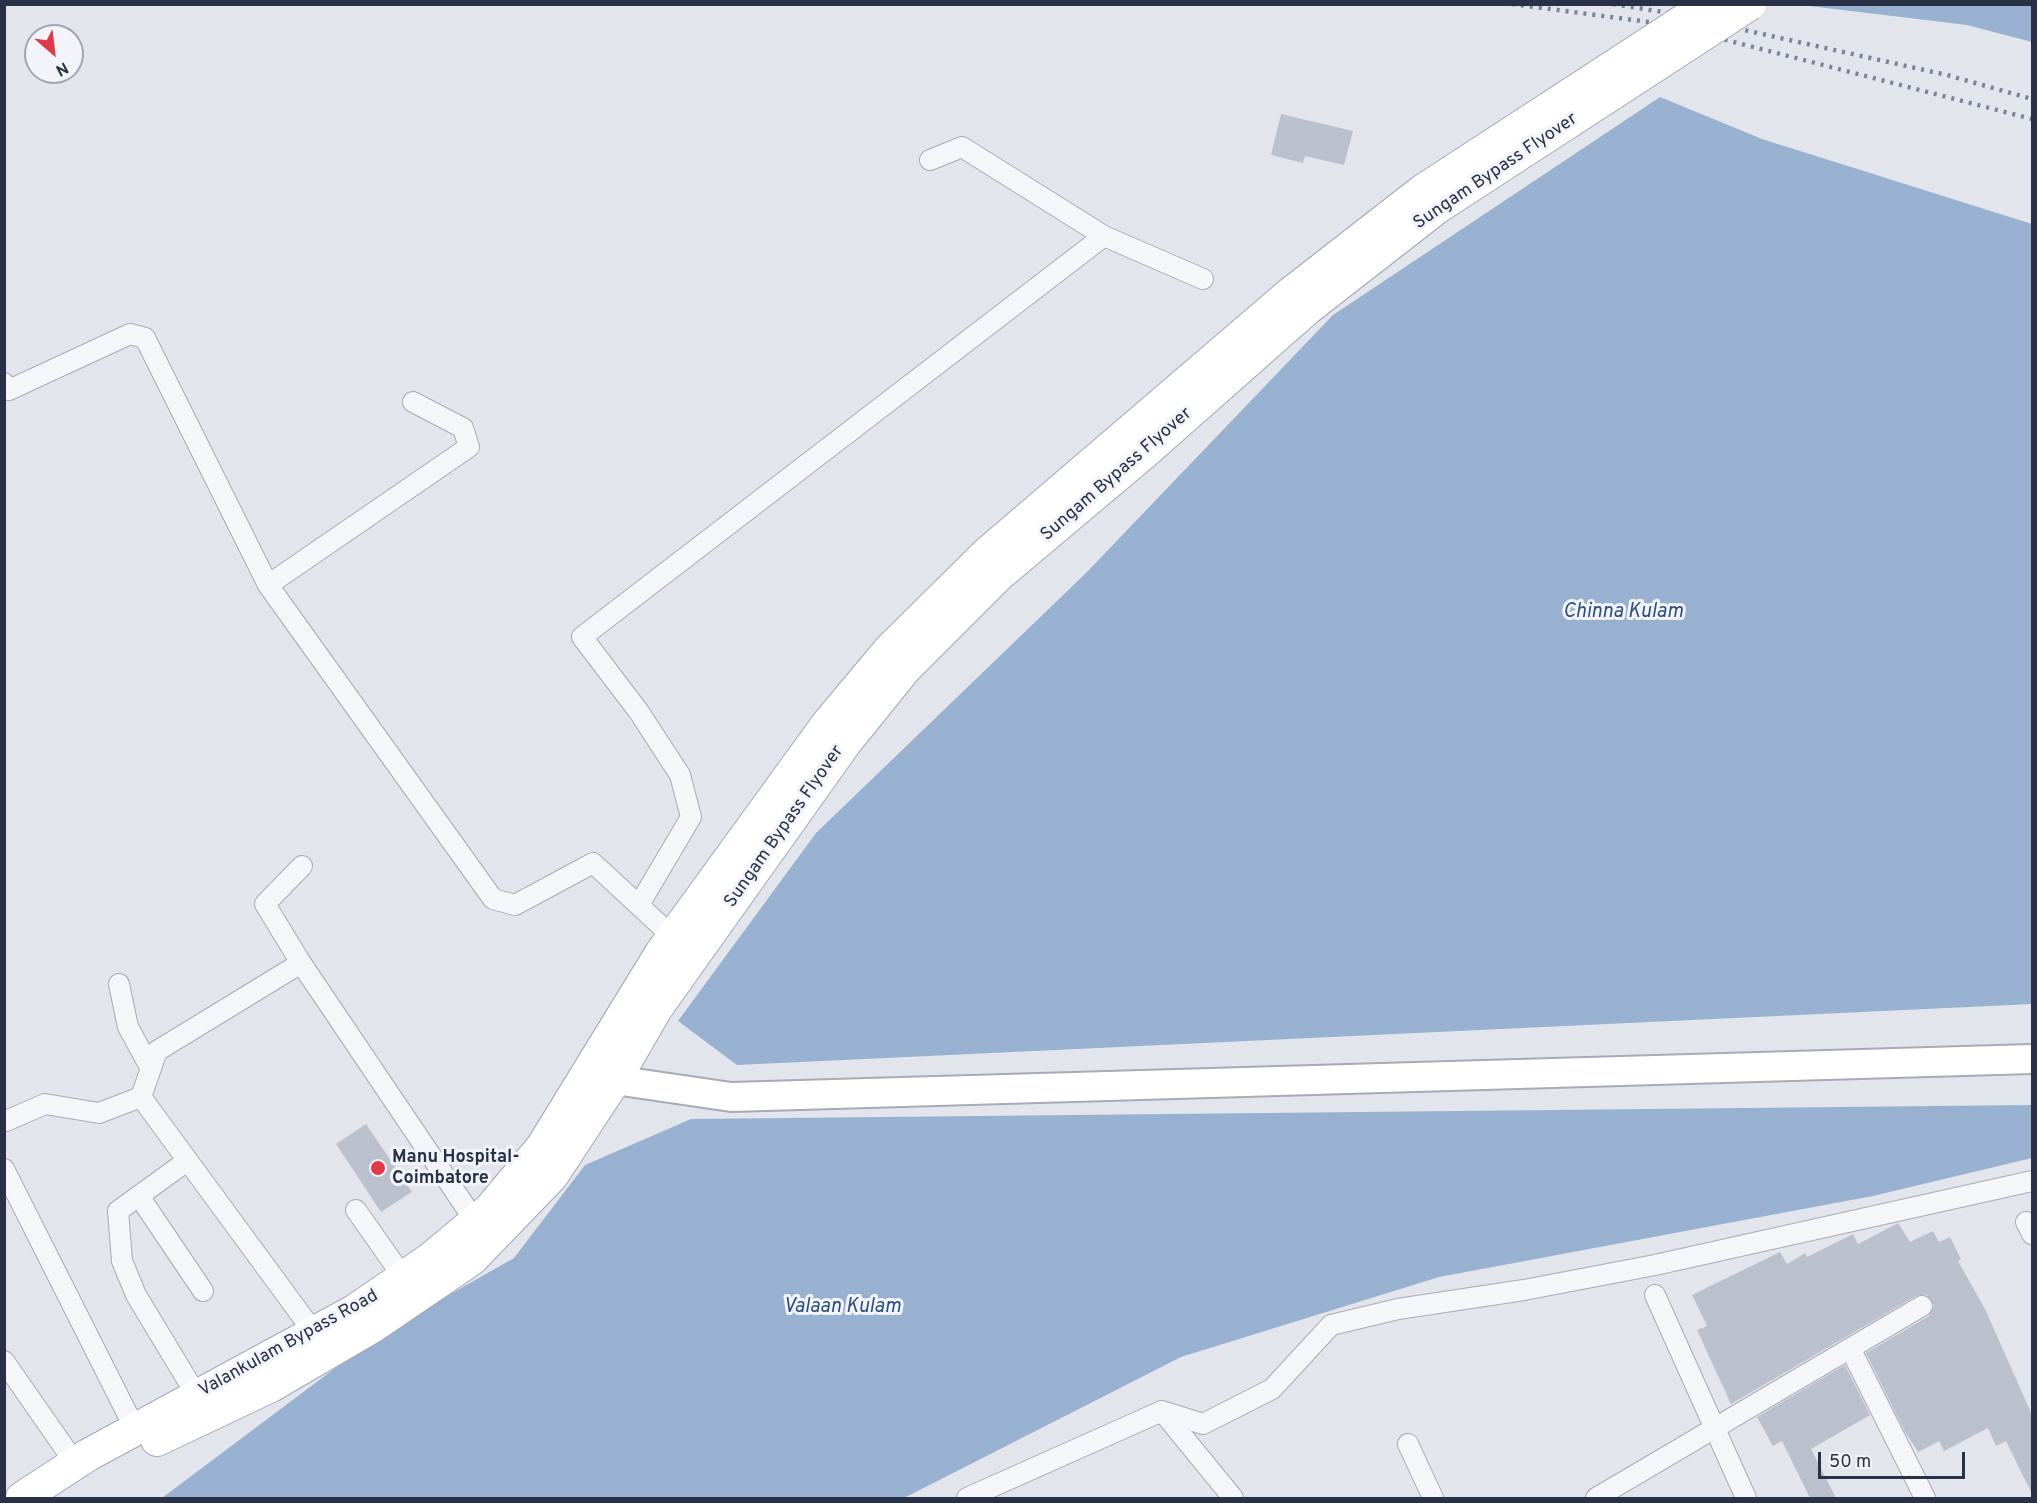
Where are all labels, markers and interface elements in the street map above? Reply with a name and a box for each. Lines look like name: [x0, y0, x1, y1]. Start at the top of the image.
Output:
north arrow: [24, 24, 84, 84]
text: N: [52, 57, 71, 80]
street label: Sungam Bypass Flyover: [1410, 109, 1582, 235]
street label: Sungam Bypass Flyover: [1037, 404, 1197, 546]
water label: Chinna Kulam: [1563, 601, 1683, 625]
street label: Sungam Bypass Flyover: [721, 742, 849, 912]
place label: Manu Hospital- Coimbatore: [392, 1147, 520, 1190]
marker: Manu Hospital- Coimbatore: [369, 1159, 387, 1177]
street label: Valankulam Bypass Road: [196, 1286, 382, 1402]
water label: Valaan Kulam: [783, 1296, 901, 1320]
scale bar: [1821, 1440, 1968, 1478]
text: 50 m: [1829, 1451, 1871, 1474]

